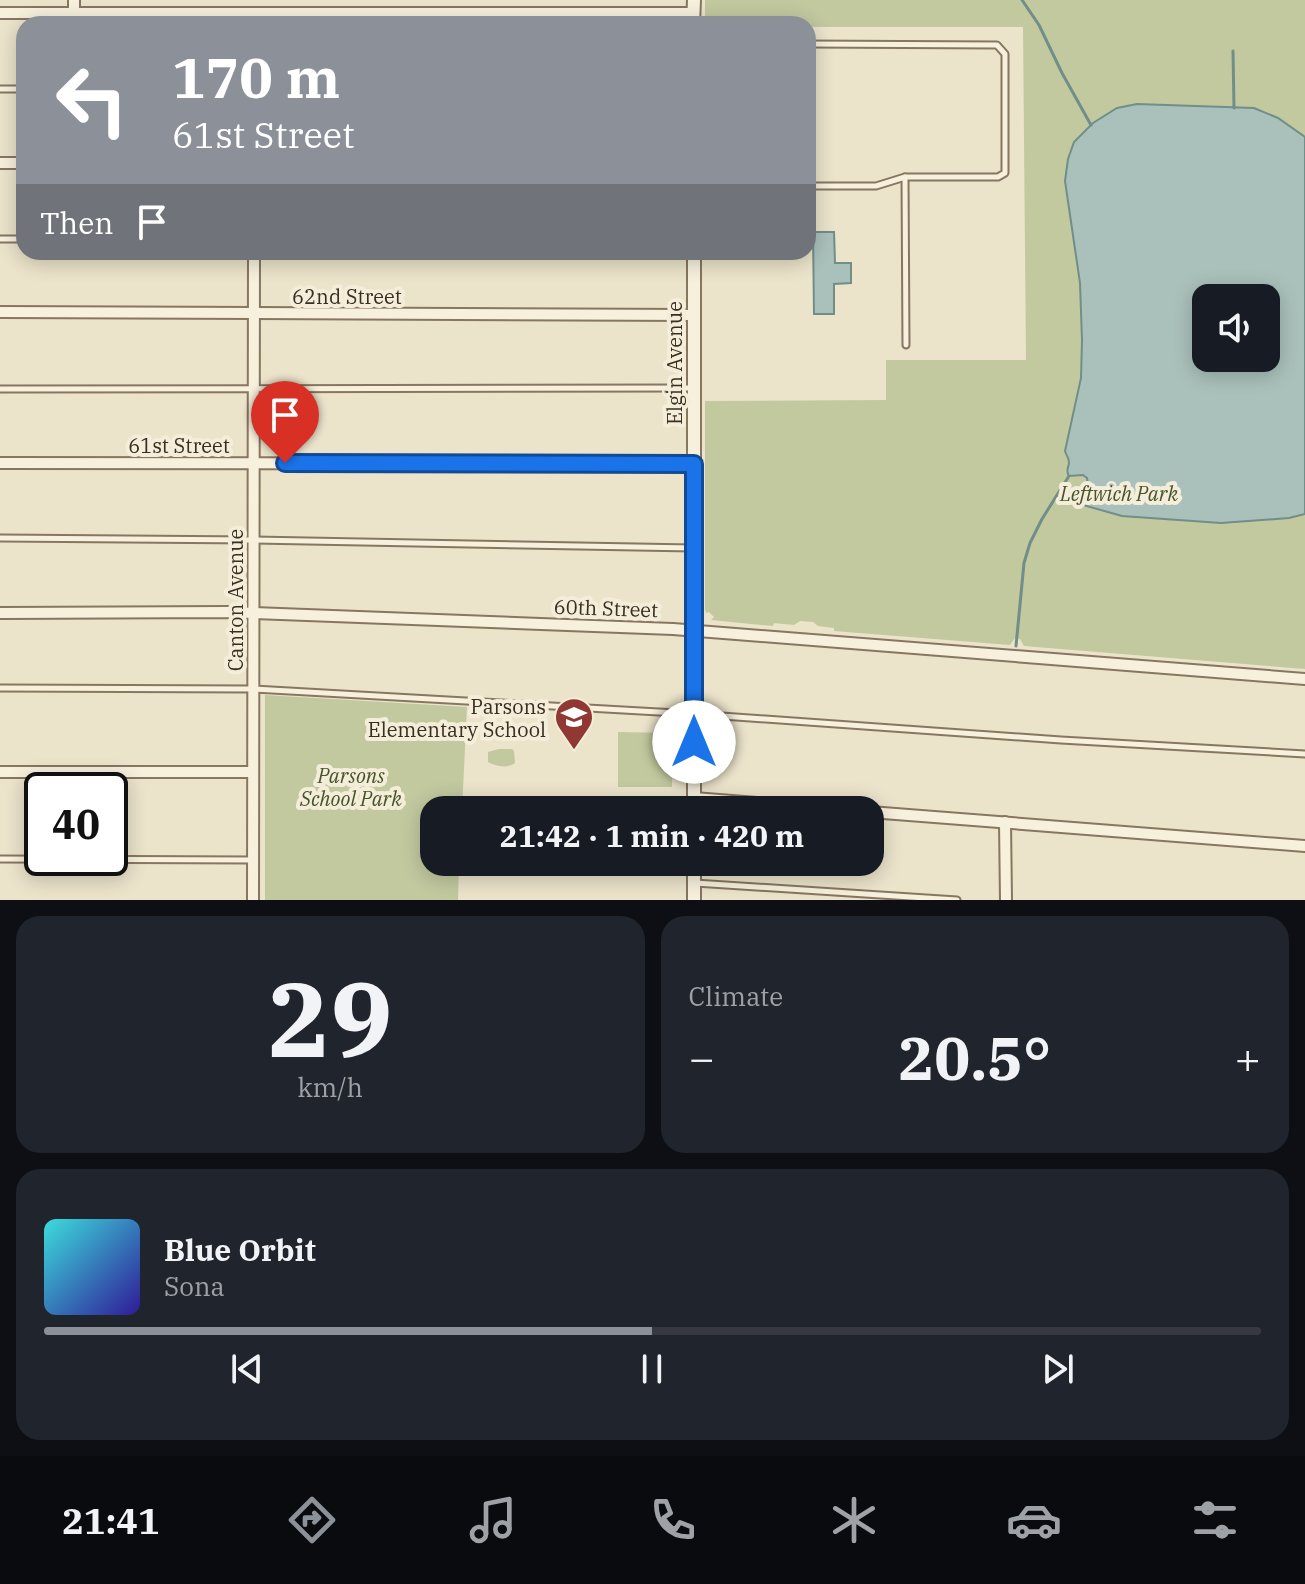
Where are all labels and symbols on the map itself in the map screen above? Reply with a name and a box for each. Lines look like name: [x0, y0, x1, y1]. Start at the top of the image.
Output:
street label: 62nd Street: [292, 283, 402, 310]
street label: Elgin Avenue: [661, 301, 688, 425]
pin: [251, 381, 319, 463]
street label: 61st Street: [128, 432, 230, 459]
park label: Leftwich Park: [1059, 480, 1178, 507]
street label: Canton Avenue: [222, 529, 249, 671]
street label: 60th Street: [553, 593, 659, 623]
place label: Parsons Elementary School: [368, 693, 546, 743]
school or university icon: Parsons Elementary School: [553, 696, 595, 751]
position arrow: [652, 700, 736, 784]
park label: Parsons School Park: [299, 762, 402, 812]
speed limit sign: 40: [24, 772, 128, 876]

